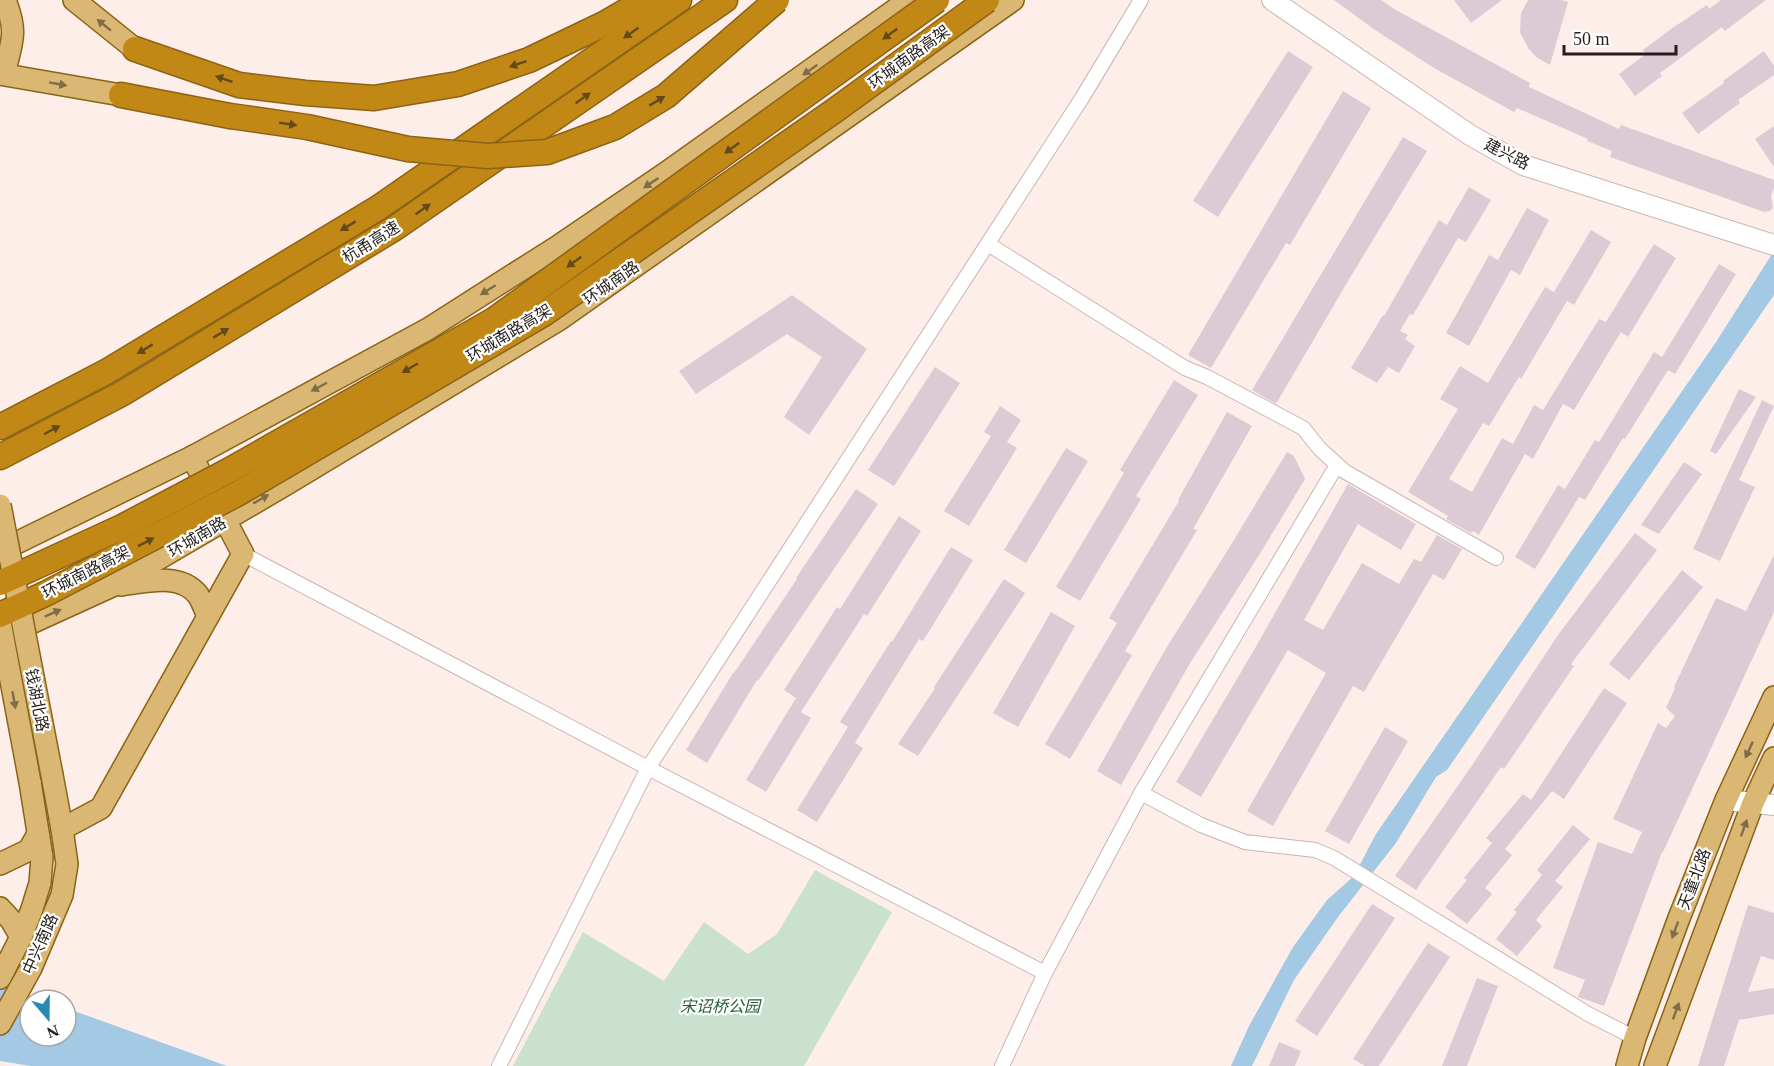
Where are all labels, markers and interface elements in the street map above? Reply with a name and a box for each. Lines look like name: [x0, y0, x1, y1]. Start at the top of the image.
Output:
one-way arrow: [96, 18, 112, 31]
scale bar: [1564, 18, 1676, 56]
street label: 环城南路高架: [865, 22, 953, 92]
one-way arrow: [623, 27, 639, 39]
one-way arrow: [882, 28, 898, 40]
text: 50 m: [1573, 29, 1610, 49]
one-way arrow: [509, 60, 527, 69]
one-way arrow: [803, 64, 819, 76]
one-way arrow: [215, 74, 233, 84]
one-way arrow: [48, 80, 67, 89]
one-way arrow: [575, 92, 591, 104]
one-way arrow: [649, 95, 665, 106]
one-way arrow: [279, 120, 298, 129]
street label: 建兴路: [1482, 136, 1532, 172]
one-way arrow: [724, 142, 740, 154]
one-way arrow: [643, 177, 659, 188]
one-way arrow: [414, 203, 430, 215]
street label: 杭甬高速: [339, 218, 403, 266]
one-way arrow: [340, 220, 356, 231]
one-way arrow: [566, 256, 581, 268]
street label: 环城南路: [580, 258, 642, 308]
one-way arrow: [480, 285, 496, 296]
street label: 环城南路高架: [463, 301, 555, 365]
one-way arrow: [213, 328, 229, 339]
one-way arrow: [137, 343, 153, 354]
one-way arrow: [402, 362, 418, 373]
one-way arrow: [310, 382, 327, 392]
one-way arrow: [44, 425, 61, 435]
one-way arrow: [253, 494, 270, 504]
street label: 环城南路: [165, 514, 229, 560]
one-way arrow: [137, 537, 155, 547]
street label: 环城南路高架: [39, 543, 133, 601]
one-way arrow: [45, 609, 62, 618]
street label: 钱湖北路: [23, 667, 51, 733]
one-way arrow: [10, 690, 19, 709]
one-way arrow: [1744, 741, 1753, 758]
one-way arrow: [1739, 819, 1749, 837]
street label: 天童北路: [1675, 846, 1713, 912]
street label: 中兴南路: [19, 911, 61, 977]
one-way arrow: [1669, 921, 1679, 939]
north arrow: [18, 988, 78, 1048]
park label: 宋诏桥公园: [680, 998, 762, 1015]
one-way arrow: [1671, 1002, 1681, 1020]
text: N: [44, 1022, 61, 1042]

